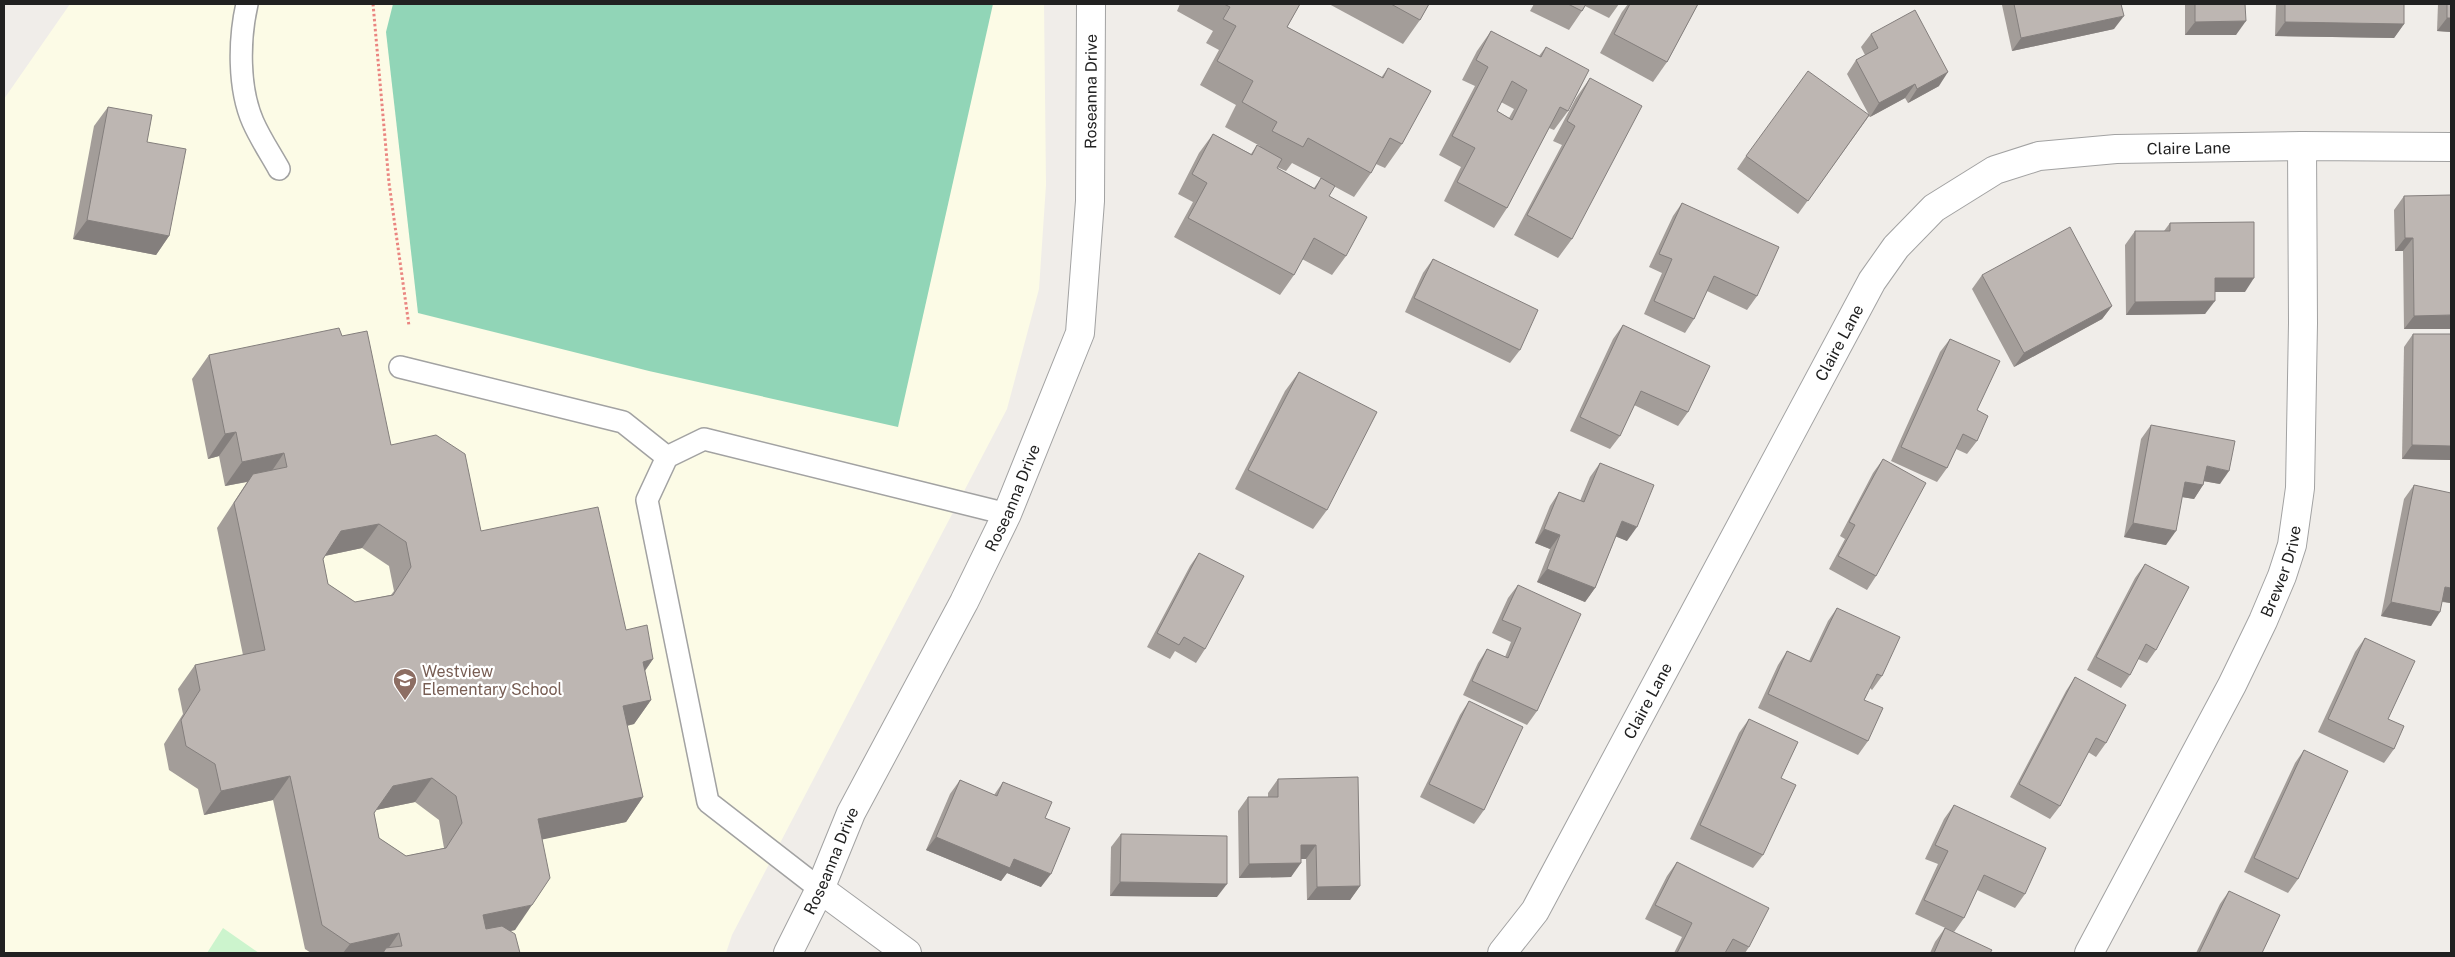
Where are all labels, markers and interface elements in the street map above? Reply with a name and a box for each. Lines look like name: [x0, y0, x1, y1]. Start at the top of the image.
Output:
street label: Roseanna Drive: [1081, 34, 1101, 149]
street label: Claire Lane: [2147, 138, 2231, 159]
street label: Claire Lane: [1811, 301, 1868, 384]
street label: Roseanna Drive: [981, 441, 1044, 555]
street label: Brewer Drive: [2257, 524, 2305, 620]
street label: Claire Lane: [1620, 659, 1676, 742]
place label: Westview Elementary School: [422, 662, 563, 699]
school or university icon: Westview Elementary School: [392, 667, 418, 701]
street label: Roseanna Drive: [800, 804, 863, 918]

